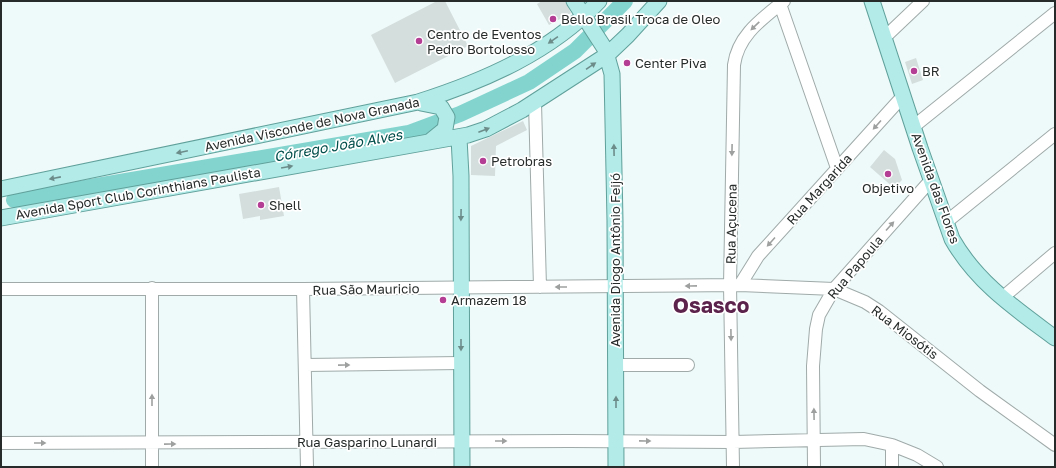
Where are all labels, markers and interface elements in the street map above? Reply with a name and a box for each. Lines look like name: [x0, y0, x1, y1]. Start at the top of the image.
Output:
place label: Bello Brasil Troca de Oleo: [561, 11, 721, 27]
marker: Bello Brasil Troca de Oleo: [548, 14, 558, 24]
one-way arrow: [750, 21, 760, 31]
place label: Centro de Eventos Pedro Bortolosso: [427, 26, 541, 57]
marker: Centro de Eventos Pedro Bortolosso: [414, 36, 424, 46]
one-way arrow: [547, 36, 558, 44]
place label: Center Piva: [635, 55, 707, 71]
marker: Center Piva: [622, 58, 632, 68]
one-way arrow: [586, 62, 596, 70]
place label: BR: [922, 63, 940, 79]
marker: BR: [909, 66, 919, 76]
street label: Avenida Visconde de Nova Granada: [203, 93, 421, 155]
one-way arrow: [872, 120, 882, 130]
water label: Córrego João Alves: [273, 125, 404, 165]
one-way arrow: [478, 126, 490, 132]
street label: Avenida das Flores: [908, 130, 964, 246]
one-way arrow: [611, 143, 617, 156]
one-way arrow: [729, 144, 735, 157]
one-way arrow: [176, 149, 189, 155]
street label: Rua Margarida: [783, 150, 855, 228]
place label: Petrobras: [491, 153, 552, 169]
marker: Petrobras: [478, 156, 488, 166]
street label: Avenida Sport Club Corinthians Paulista: [14, 164, 262, 222]
one-way arrow: [281, 164, 294, 170]
marker: Objetivo: [883, 169, 893, 179]
street label: Avenida Diogo Antônio Feijó: [607, 173, 623, 347]
one-way arrow: [49, 175, 61, 181]
place label: Objetivo: [862, 180, 914, 196]
street label: Rua Açucena: [722, 184, 740, 264]
place label: Shell: [269, 197, 301, 213]
marker: Shell: [256, 200, 266, 210]
one-way arrow: [458, 209, 464, 222]
one-way arrow: [885, 221, 894, 231]
street label: Rua Papoula: [824, 232, 886, 302]
one-way arrow: [766, 237, 775, 247]
street label: Rua São Mauricio: [312, 280, 420, 298]
one-way arrow: [684, 283, 697, 289]
one-way arrow: [554, 284, 567, 290]
place label: Armazem 18: [451, 292, 527, 308]
district label: Osasco: [673, 292, 749, 318]
marker: Armazem 18: [438, 295, 448, 305]
street label: Rua Miosótis: [868, 302, 942, 362]
one-way arrow: [728, 329, 735, 341]
one-way arrow: [458, 339, 464, 352]
one-way arrow: [338, 361, 350, 368]
one-way arrow: [149, 393, 155, 406]
one-way arrow: [613, 395, 619, 408]
one-way arrow: [811, 407, 817, 420]
street label: Rua Gasparino Lunardi: [297, 434, 437, 450]
one-way arrow: [495, 438, 508, 444]
one-way arrow: [639, 438, 652, 444]
one-way arrow: [34, 440, 47, 446]
one-way arrow: [164, 440, 176, 447]

